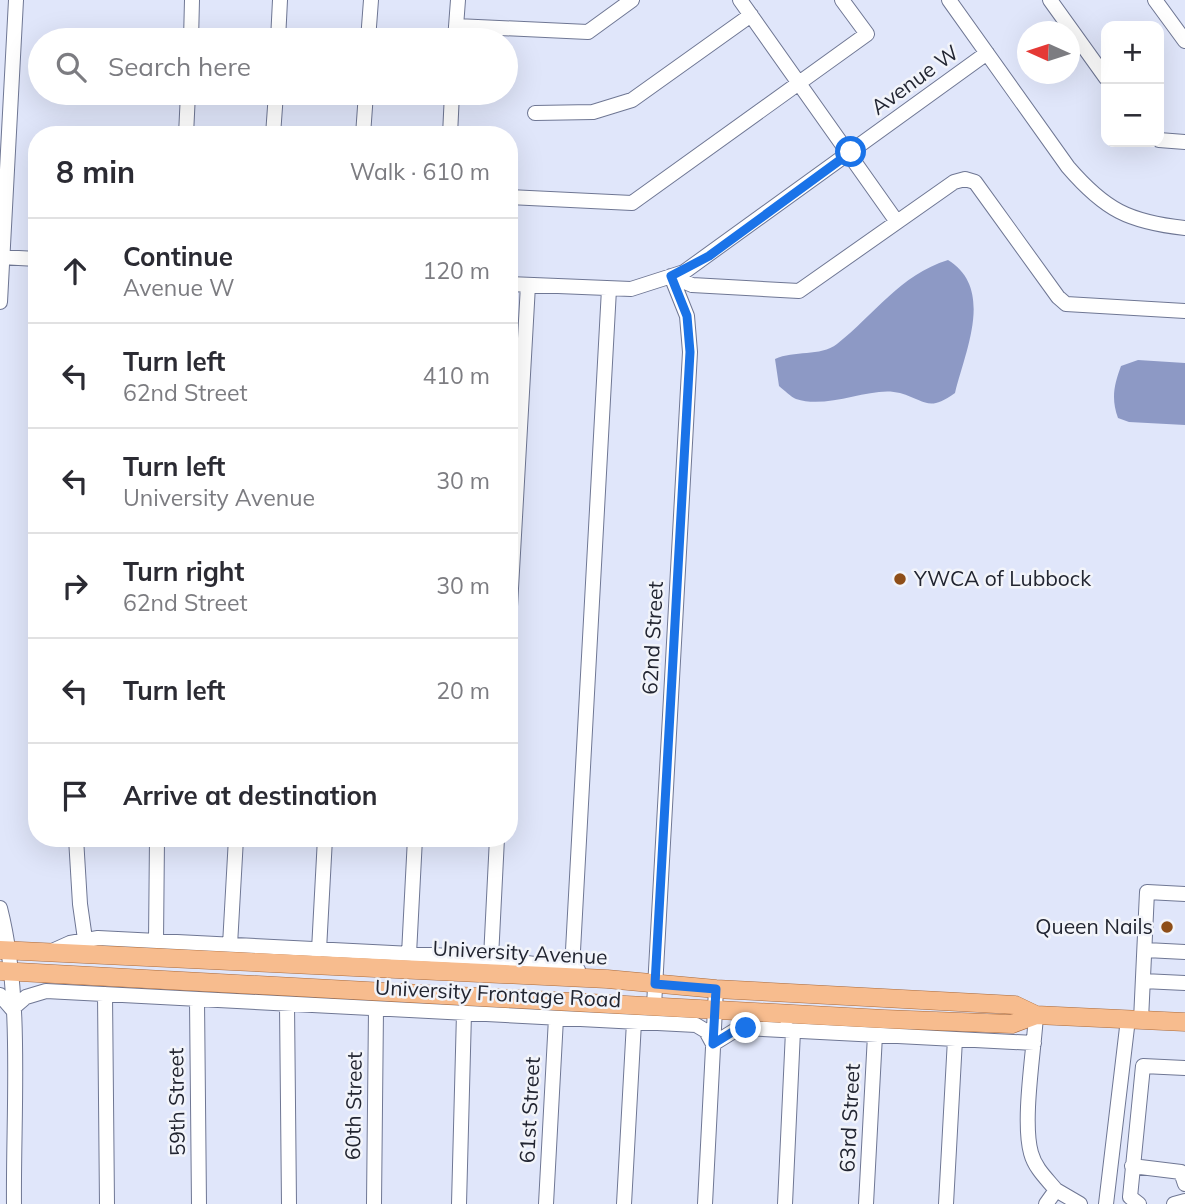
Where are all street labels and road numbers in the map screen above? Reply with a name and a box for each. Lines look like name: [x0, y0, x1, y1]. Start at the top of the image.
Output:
street label: Avenue W: [866, 39, 963, 120]
street label: 62nd Street: [636, 581, 668, 695]
street label: University Avenue: [432, 934, 608, 970]
street label: University Frontage Road: [374, 974, 622, 1012]
street label: 59th Street: [162, 1048, 190, 1156]
street label: 60th Street: [339, 1052, 367, 1160]
street label: 61st Street: [513, 1056, 545, 1164]
street label: 63rd Street: [833, 1063, 865, 1173]

